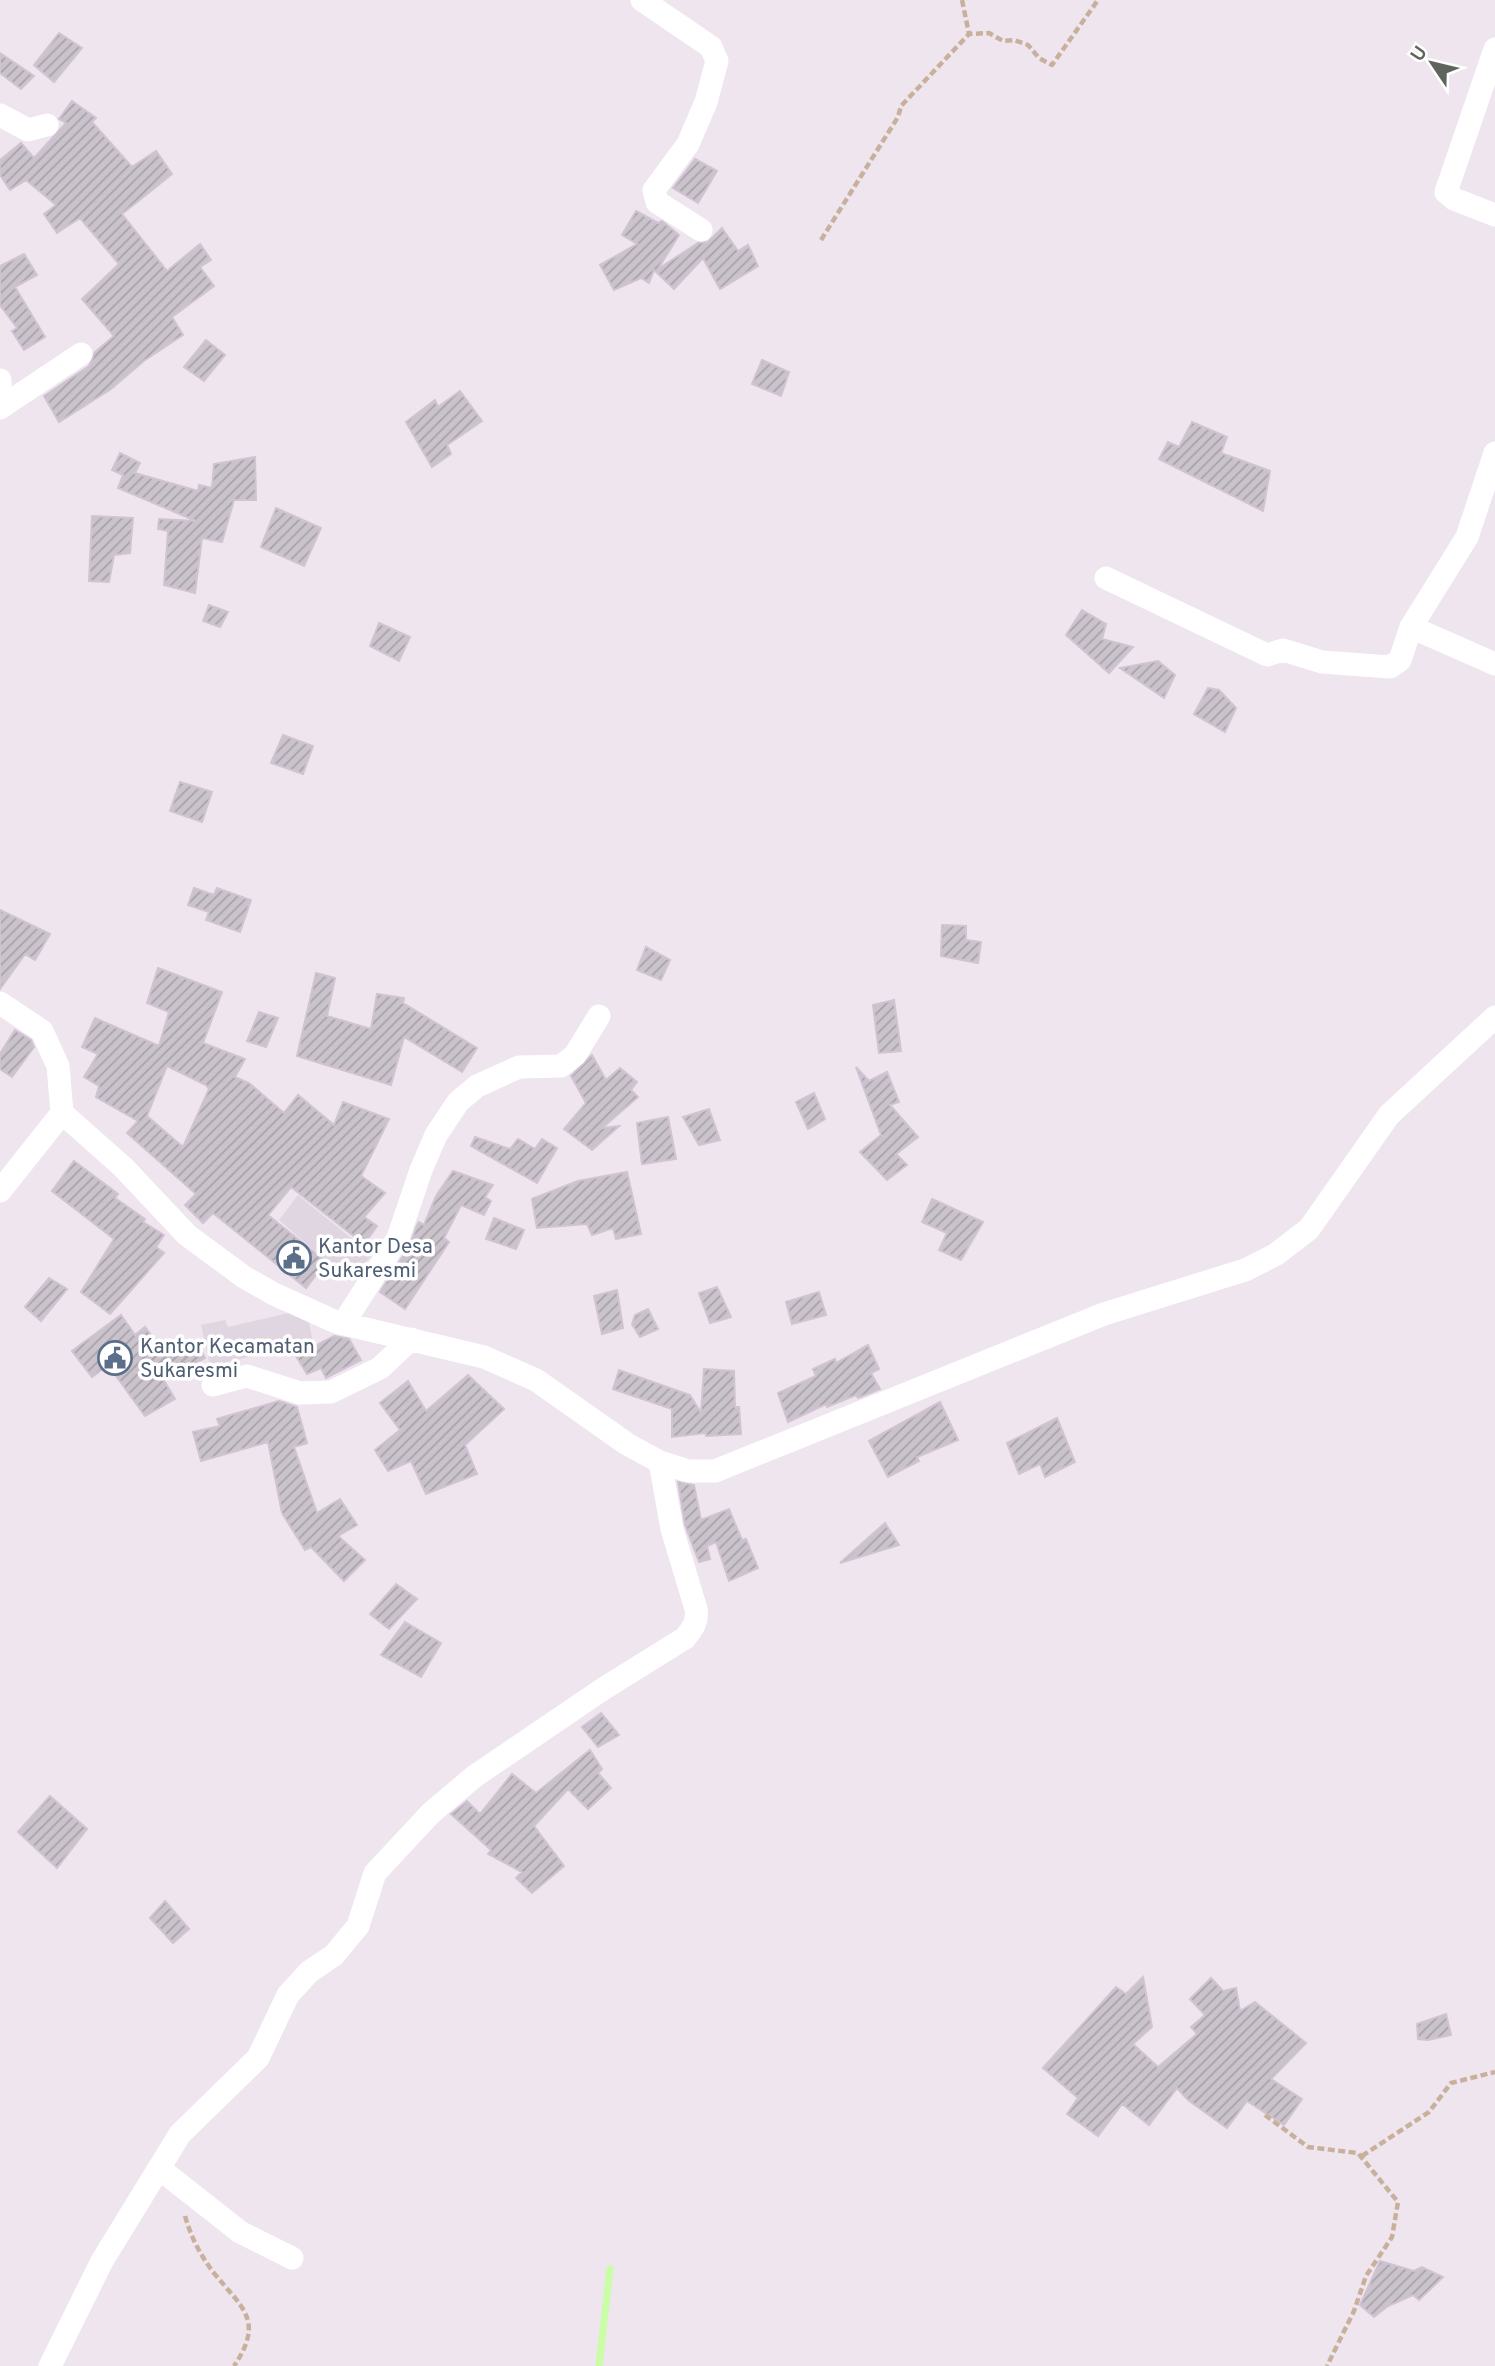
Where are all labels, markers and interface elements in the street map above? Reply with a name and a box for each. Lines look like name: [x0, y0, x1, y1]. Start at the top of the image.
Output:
north arrow: [1397, 28, 1467, 98]
text: U: [1406, 42, 1433, 67]
place label: Kantor Desa Sukaresmi: [318, 1234, 433, 1285]
public building icon: Kantor Desa Sukaresmi: [275, 1239, 313, 1277]
place label: Kantor Kecamatan Sukaresmi: [140, 1334, 315, 1385]
public building icon: Kantor Kecamatan Sukaresmi: [96, 1339, 134, 1377]

